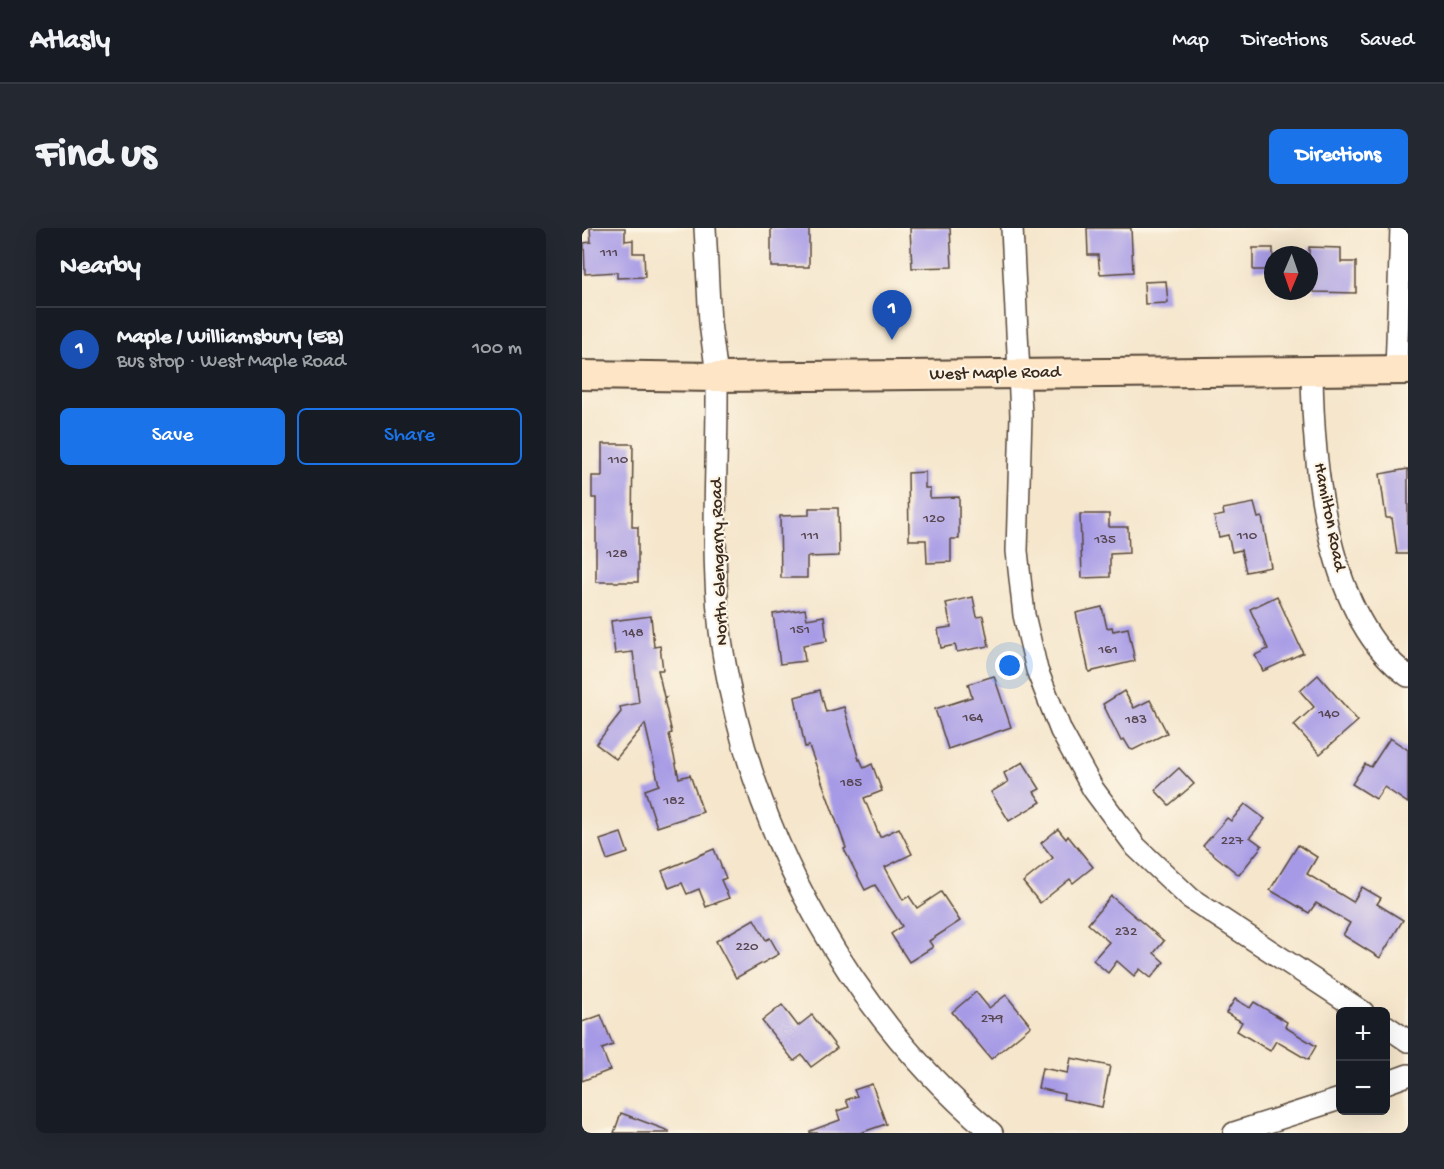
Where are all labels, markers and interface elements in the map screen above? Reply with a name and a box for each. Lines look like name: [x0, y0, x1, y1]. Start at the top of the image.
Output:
text: Atlasly: [30, 25, 110, 58]
text: Map: [1172, 29, 1209, 54]
text: Directions: [1242, 29, 1327, 54]
text: Saved: [1360, 29, 1414, 54]
button: Directions: [1269, 129, 1408, 184]
text: Find us: [36, 132, 156, 181]
house number: 111: [599, 244, 618, 262]
north arrow: [1264, 246, 1318, 300]
text: Nearby: [60, 252, 141, 283]
pin: 1: [872, 291, 912, 340]
text: Maple / Williamsbury (EB): [117, 325, 344, 351]
text: 1: [75, 338, 84, 361]
text: 100 m: [472, 338, 522, 361]
text: Bus stop · West Maple Road: [117, 351, 346, 374]
street label: West Maple Road: [929, 362, 1062, 386]
button: Save: [60, 408, 285, 465]
button: Share: [297, 408, 522, 465]
house number: 110: [607, 451, 629, 469]
street label: Hamilton Road: [1308, 461, 1350, 574]
street label: North Glengarry Road: [707, 477, 733, 646]
house number: 120: [922, 510, 945, 528]
house number: 111: [800, 527, 819, 545]
house number: 110: [1236, 527, 1258, 545]
house number: 135: [1093, 531, 1116, 549]
house number: 128: [605, 545, 628, 563]
house number: 151: [789, 621, 810, 639]
house number: 148: [621, 624, 644, 642]
house number: 161: [1097, 641, 1118, 659]
your location: [995, 651, 1024, 680]
house number: 140: [1317, 705, 1340, 723]
house number: 164: [962, 709, 983, 727]
house number: 183: [1124, 711, 1147, 729]
house number: 185: [839, 774, 862, 792]
house number: 182: [662, 792, 685, 810]
house number: 227: [1221, 832, 1244, 850]
house number: 232: [1115, 923, 1137, 941]
house number: 220: [735, 938, 759, 956]
map controls: [1336, 1007, 1390, 1115]
button: +: [1336, 1007, 1390, 1061]
house number: 279: [981, 1010, 1004, 1028]
button: −: [1336, 1061, 1390, 1115]

